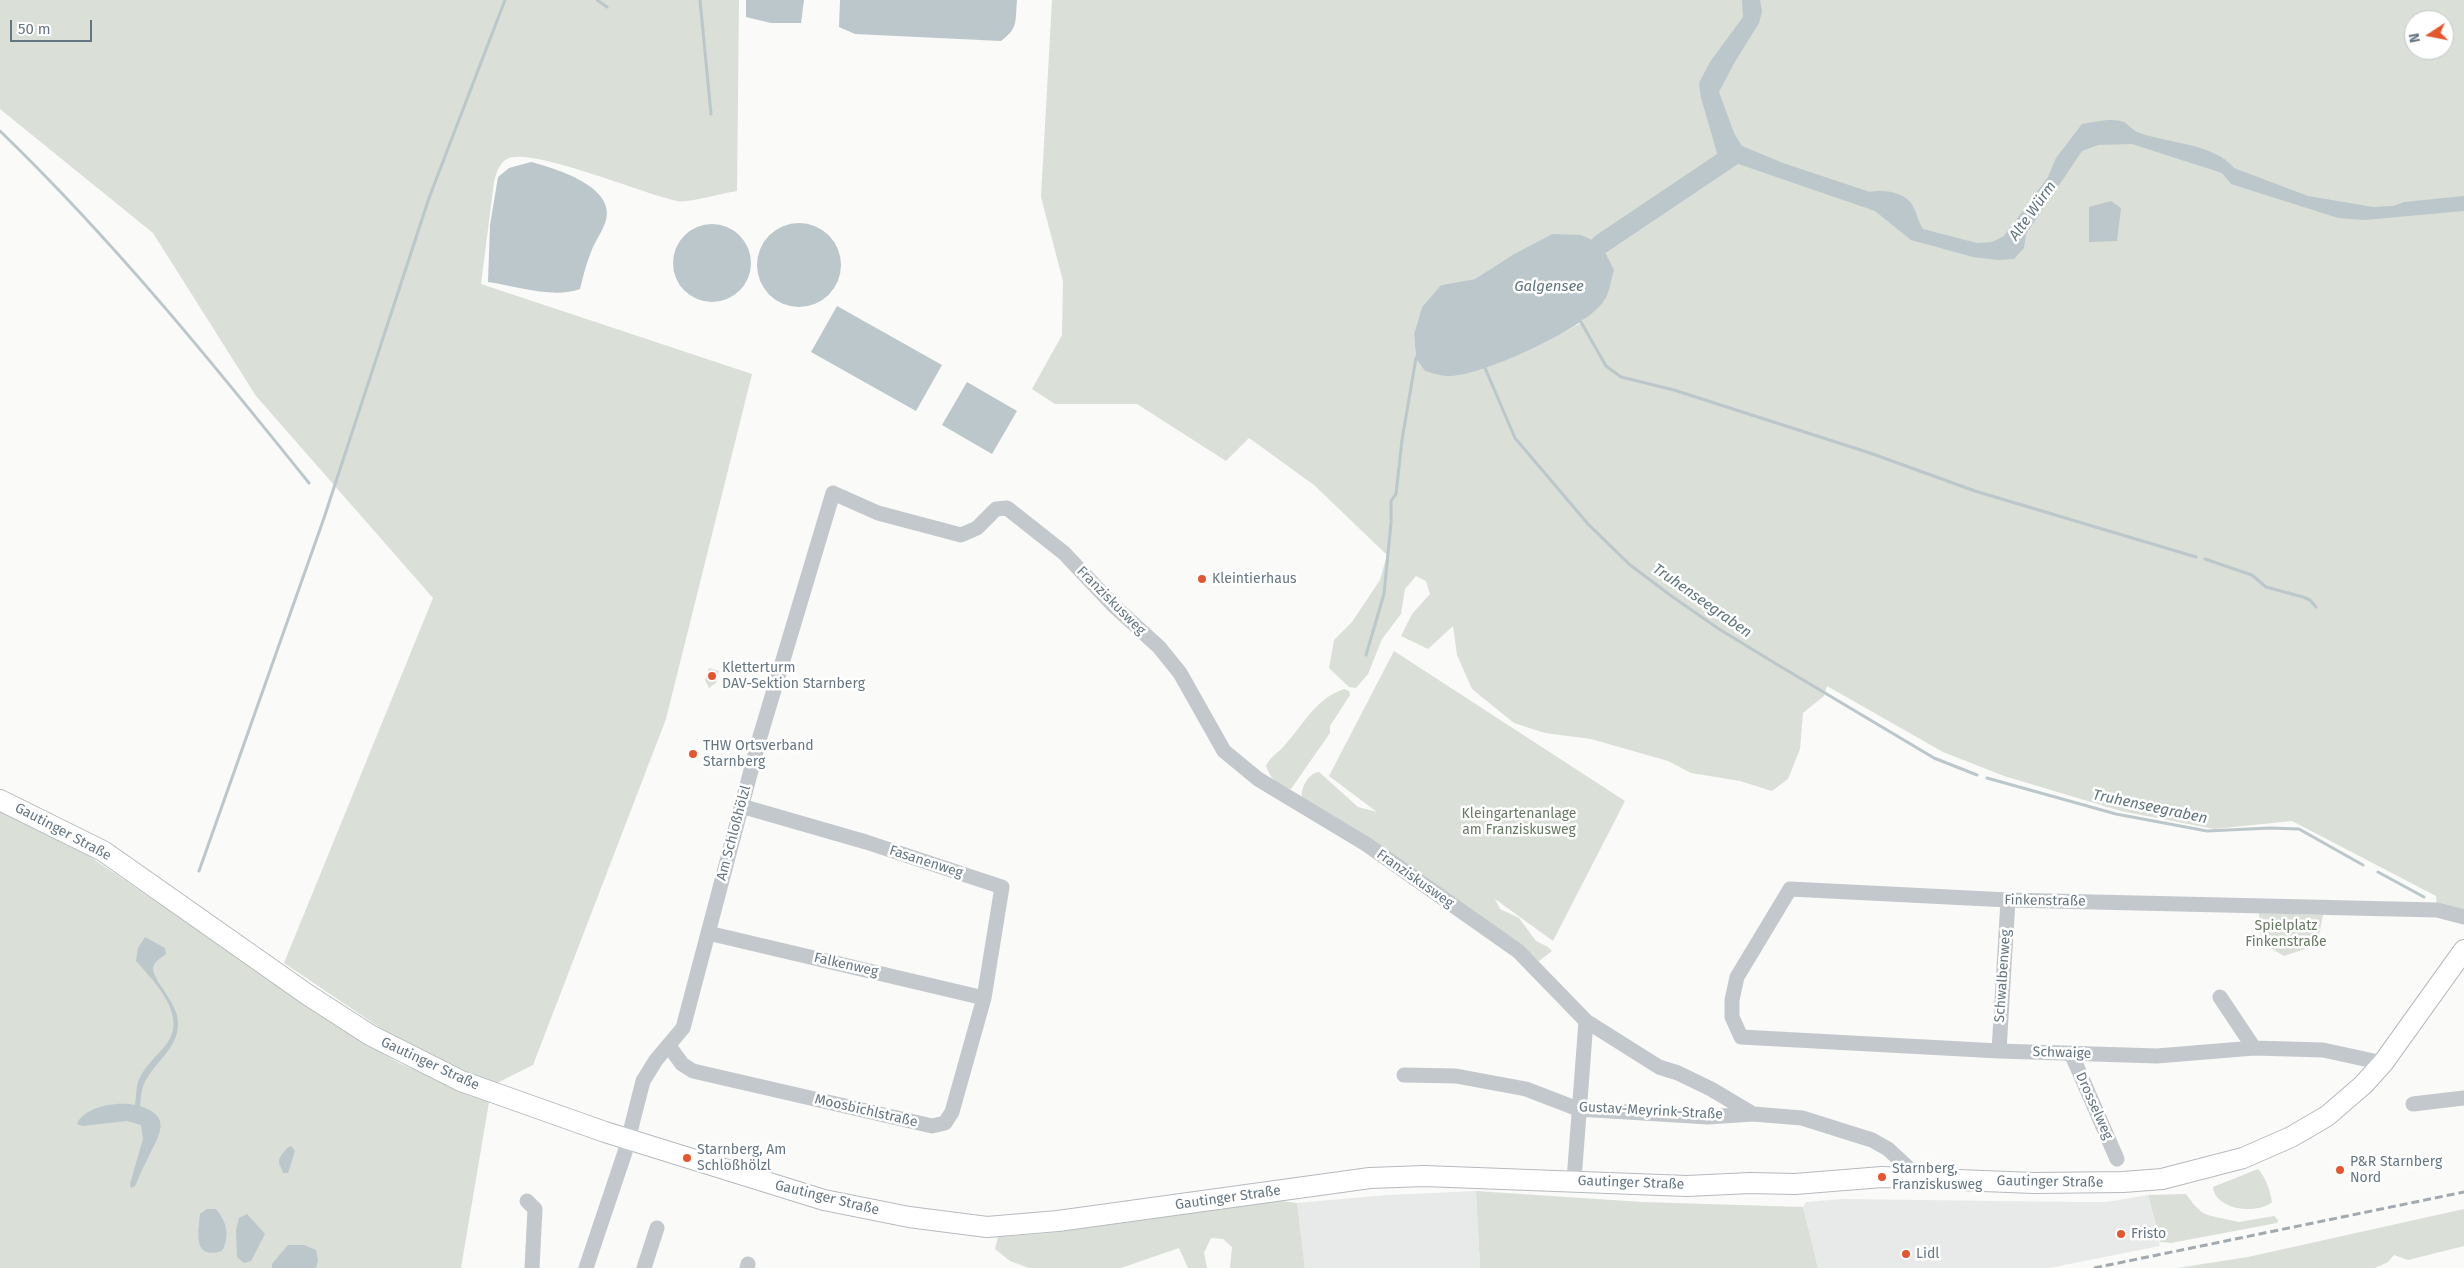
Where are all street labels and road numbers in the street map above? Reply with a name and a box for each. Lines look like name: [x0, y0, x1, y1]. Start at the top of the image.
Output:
street label: Franziskusweg: [1073, 563, 1149, 639]
street label: Am Schloßhölzl: [713, 784, 755, 882]
street label: Gautinger Straße: [12, 800, 114, 864]
street label: Fasanenweg: [887, 842, 965, 882]
street label: Franziskusweg: [1373, 846, 1457, 912]
street label: Finkenstraße: [2004, 892, 2086, 910]
street label: Schwalbenweg: [1991, 929, 2015, 1023]
street label: Falkenweg: [812, 949, 880, 981]
street label: Gautinger Straße: [378, 1034, 482, 1094]
street label: Schwaige: [2032, 1044, 2092, 1062]
street label: Drosselweg: [2072, 1070, 2116, 1142]
street label: Moosbichlstraße: [813, 1091, 919, 1131]
street label: Gustav-Meyrink-Straße: [1579, 1099, 1723, 1123]
street label: Gautinger Straße: [1577, 1173, 1685, 1193]
street label: Gautinger Straße: [1996, 1173, 2104, 1191]
street label: Gautinger Straße: [773, 1177, 881, 1219]
street label: Gautinger Straße: [1174, 1182, 1282, 1214]

